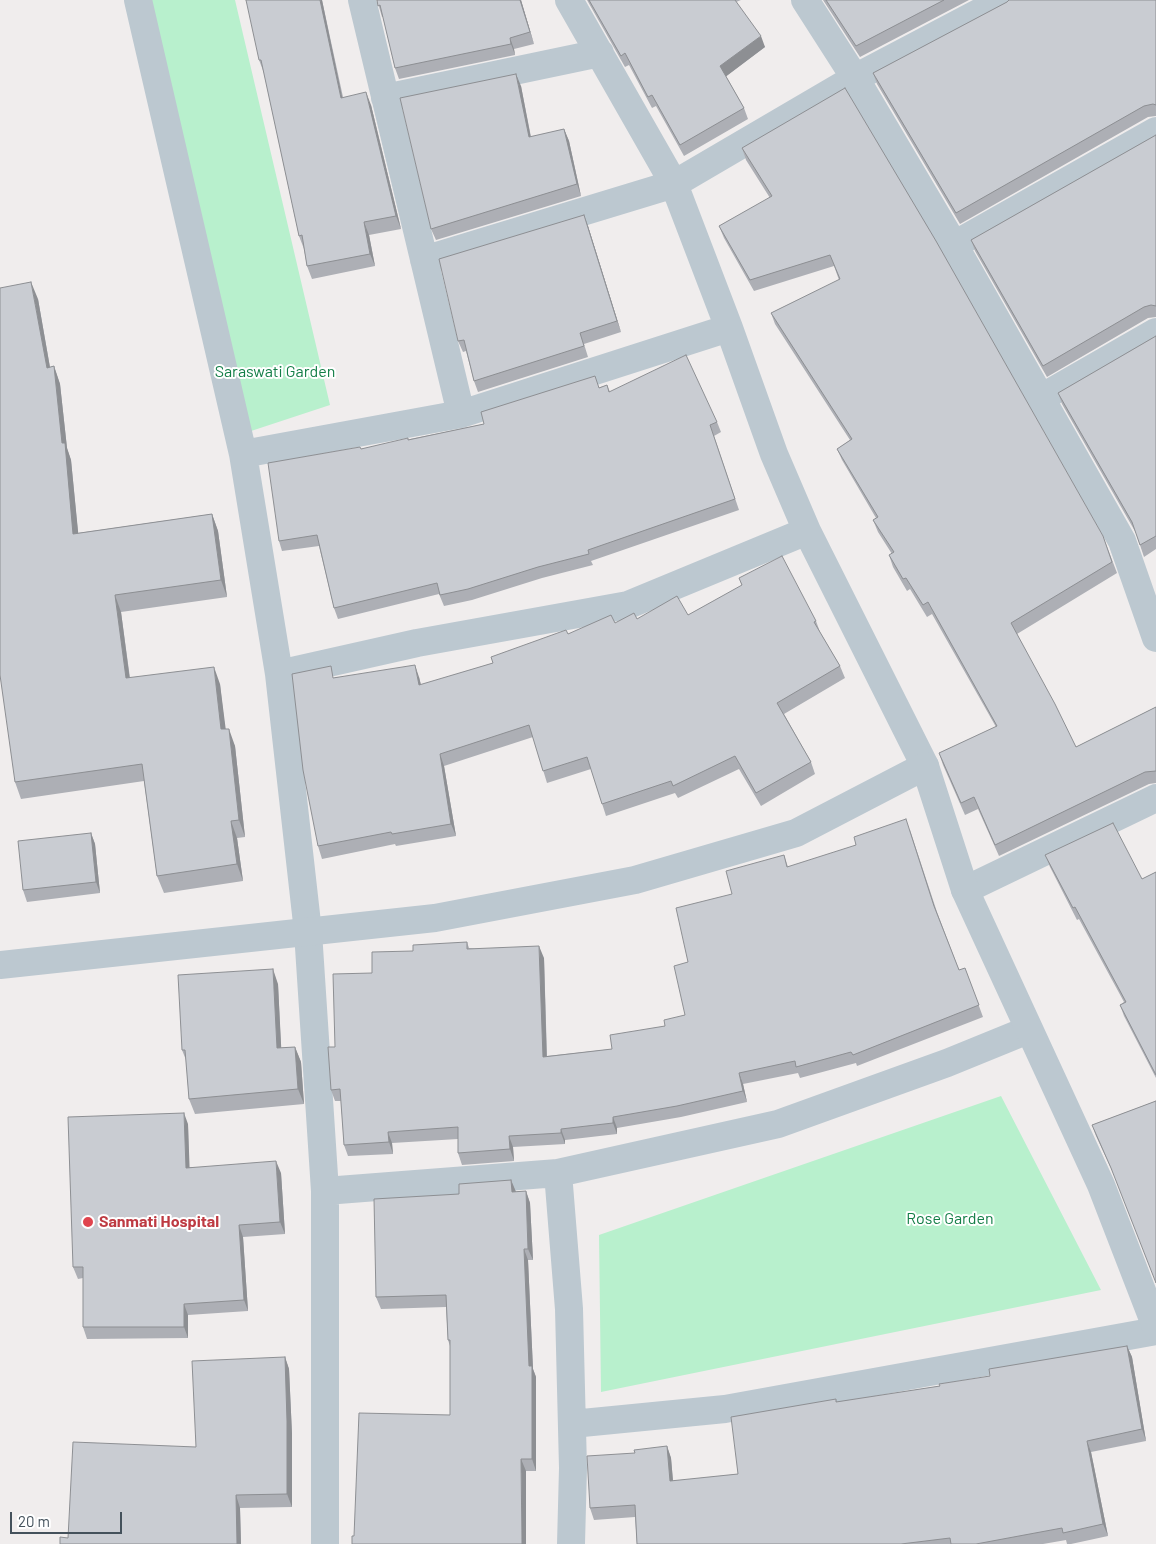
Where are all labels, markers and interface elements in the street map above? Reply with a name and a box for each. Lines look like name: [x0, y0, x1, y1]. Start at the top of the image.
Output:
park label: Saraswati Garden: [215, 362, 335, 382]
park label: Rose Garden: [906, 1209, 994, 1229]
place label: Sanmati Hospital: [99, 1212, 219, 1232]
marker: Sanmati Hospital: [81, 1215, 95, 1229]
scale bar: [12, 1502, 125, 1534]
text: 20 m: [18, 1512, 50, 1530]

